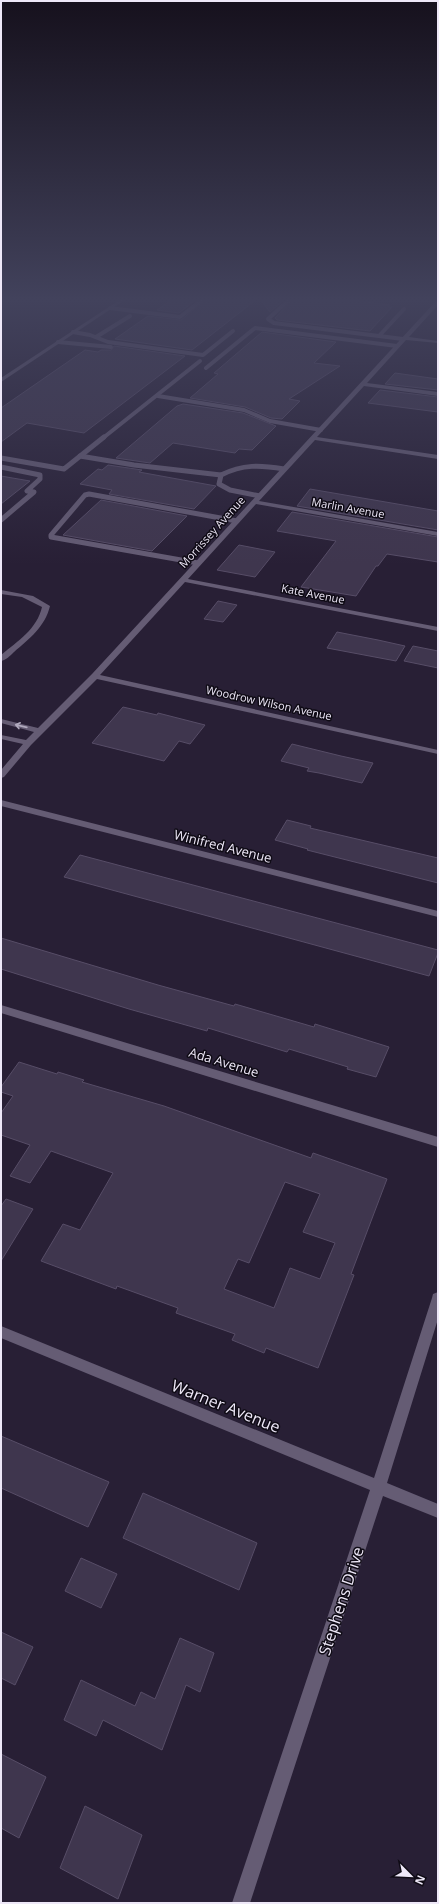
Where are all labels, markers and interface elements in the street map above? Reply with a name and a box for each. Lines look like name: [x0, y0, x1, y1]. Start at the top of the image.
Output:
street label: Morrissey Avenue: [175, 493, 248, 571]
street label: Marlin Avenue: [310, 494, 386, 521]
street label: Kate Avenue: [280, 580, 346, 607]
street label: Woodrow Wilson Avenue: [205, 682, 333, 723]
one-way arrow: [15, 722, 28, 729]
street label: Winifred Avenue: [172, 825, 274, 867]
street label: Ada Avenue: [187, 1043, 261, 1081]
street label: Warner Avenue: [168, 1374, 284, 1438]
street label: Stephens Drive: [313, 1544, 369, 1658]
north arrow: [391, 1856, 431, 1896]
text: N: [412, 1873, 429, 1887]

